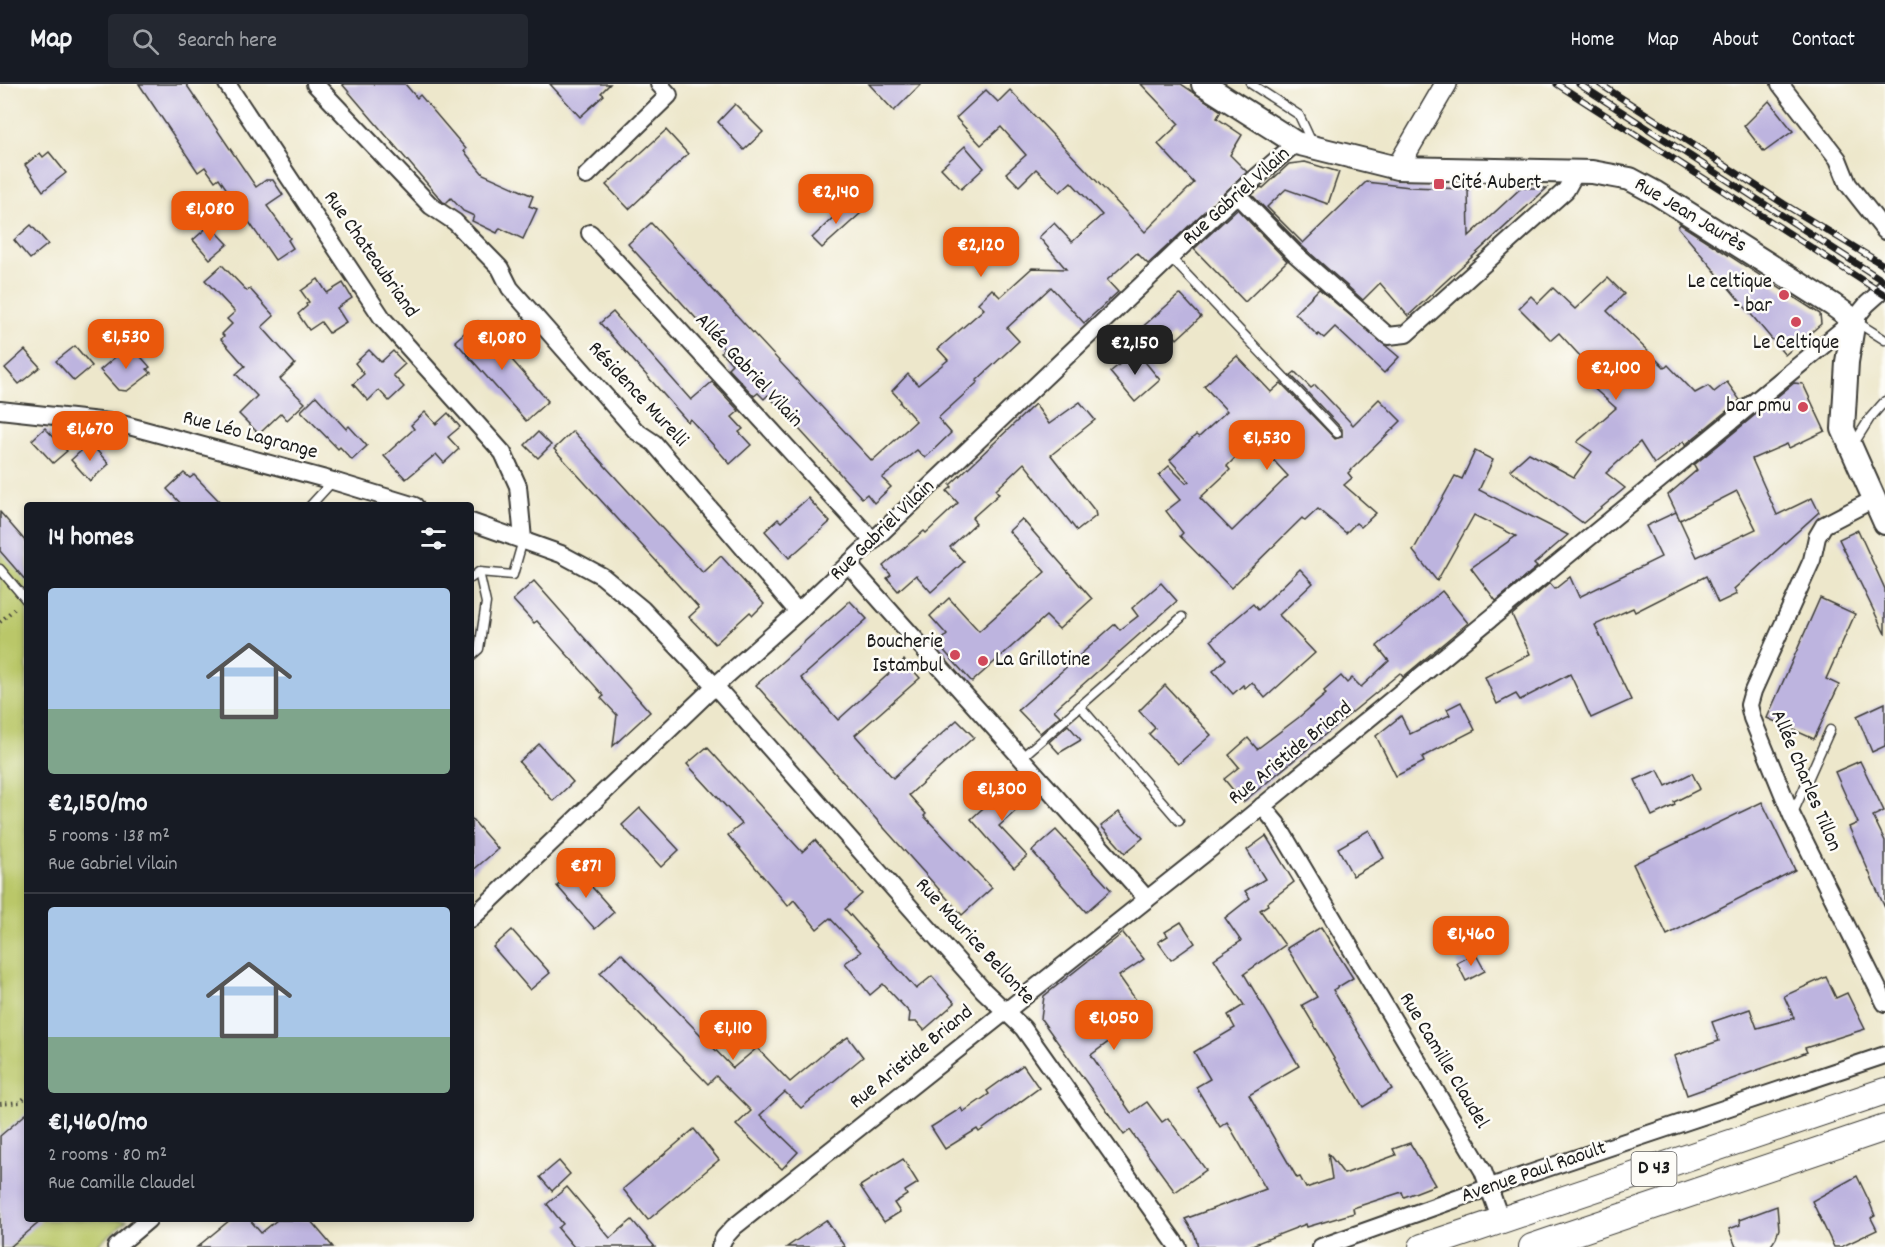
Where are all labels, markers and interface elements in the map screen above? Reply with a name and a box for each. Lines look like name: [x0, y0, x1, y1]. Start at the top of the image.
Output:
search box: [108, 14, 528, 68]
text: Map: [30, 21, 72, 61]
icon: search: [129, 25, 162, 58]
text: Search here: [177, 26, 277, 57]
text: Home: [1570, 26, 1614, 56]
text: Map: [1647, 26, 1679, 56]
text: About: [1712, 26, 1759, 56]
text: Contact: [1792, 26, 1855, 56]
street label: Rue Gabriel Vilain: [1176, 140, 1298, 254]
place label: Cité Aubert: [1451, 169, 1541, 199]
street label: Rue Jean Jaurès: [1628, 170, 1752, 262]
pin: €2,140: [787, 174, 885, 225]
marker: Cité Aubert: [1432, 177, 1446, 191]
text: €2,140: [812, 179, 860, 207]
street label: Rue Chateaubriand: [315, 185, 425, 325]
pin: €1,080: [161, 191, 259, 242]
text: €1,080: [185, 196, 235, 224]
pin: €2,120: [932, 227, 1030, 278]
text: €2,120: [957, 232, 1005, 260]
place label: Le celtique - bar: [1687, 268, 1772, 322]
marker: Le celtique - bar: [1777, 288, 1791, 302]
street label: Allée Gabriel Vilain: [687, 307, 809, 435]
marker: Le Celtique: [1789, 315, 1803, 329]
pin: €1,530: [77, 319, 175, 370]
pin: €1,080: [453, 320, 551, 371]
text: €1,530: [102, 324, 150, 352]
text: €1,080: [477, 325, 527, 353]
pin: €2,150: [1086, 325, 1184, 376]
place label: Le Celtique: [1753, 329, 1839, 359]
text: €2,150: [1111, 330, 1159, 358]
street label: Résidence Murelli: [580, 335, 694, 455]
pin: €2,100: [1567, 350, 1665, 401]
text: €2,100: [1591, 355, 1641, 383]
place label: bar pmu: [1726, 392, 1791, 422]
marker: bar pmu: [1796, 400, 1810, 414]
street label: Rue Léo Lagrange: [179, 404, 321, 468]
pin: €1,670: [41, 411, 139, 462]
text: €1,670: [66, 416, 114, 444]
pin: €1,530: [1218, 420, 1316, 471]
text: €1,530: [1243, 425, 1291, 453]
street label: Rue Gabriel Vilain: [824, 473, 942, 589]
text: 14 homes: [48, 520, 134, 557]
icon: filters: [417, 522, 450, 555]
icon: home: [195, 627, 303, 735]
place label: Boucherie Istambul: [866, 628, 943, 682]
place label: La Grillotine: [995, 646, 1090, 676]
marker: Boucherie Istambul: [948, 648, 962, 662]
marker: La Grillotine: [976, 654, 990, 668]
street label: Rue Aristide Briand: [1223, 695, 1359, 813]
street label: Allée Charles Tillon: [1762, 705, 1848, 857]
pin: €1,300: [953, 771, 1051, 822]
text: €1,300: [977, 776, 1027, 804]
text: €2,150/mo: [48, 786, 148, 823]
text: 5 rooms · 138 m²: [48, 823, 170, 851]
pin: €871: [550, 848, 622, 899]
text: Rue Gabriel Vilain: [48, 851, 177, 879]
text: €871: [570, 853, 602, 881]
street label: Rue Maurice Bellonte: [907, 872, 1041, 1012]
pin: €1,460: [1422, 916, 1520, 967]
text: €1,460: [1447, 921, 1495, 949]
icon: home: [195, 946, 303, 1054]
street label: Rue Camille Claudel: [1390, 987, 1496, 1135]
street label: Rue Aristide Briand: [844, 999, 980, 1117]
pin: €1,050: [1065, 1000, 1163, 1051]
text: €1,050: [1089, 1005, 1139, 1033]
pin: €1,110: [684, 1010, 782, 1061]
text: €1,110: [714, 1015, 753, 1043]
text: €1,460/mo: [48, 1105, 148, 1142]
street label: Avenue Paul Raoult: [1457, 1134, 1611, 1212]
text: 2 rooms · 80 m²: [48, 1142, 167, 1170]
road number: D 43: [1632, 1152, 1676, 1186]
text: Rue Camille Claudel: [48, 1170, 195, 1198]

